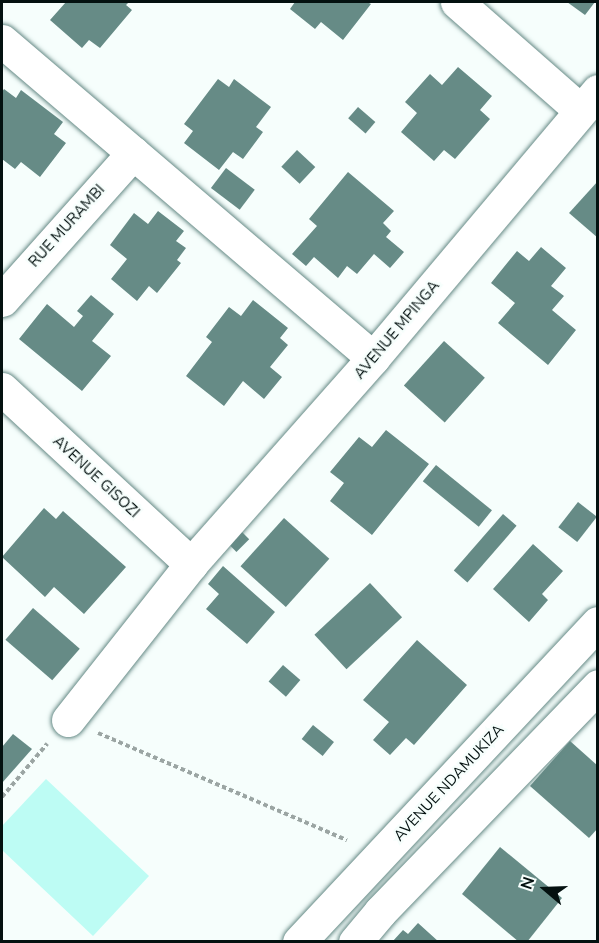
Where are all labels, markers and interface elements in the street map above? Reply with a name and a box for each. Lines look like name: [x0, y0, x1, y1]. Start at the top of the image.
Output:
street label: RUE MURAMBI: [25, 181, 109, 271]
street label: AVENUE MPINGA: [351, 277, 443, 383]
street label: AVENUE GISOZI: [49, 432, 143, 522]
street label: AVENUE NDAMUKIZA: [390, 721, 508, 845]
north arrow: [515, 859, 575, 919]
text: N: [516, 874, 540, 892]

